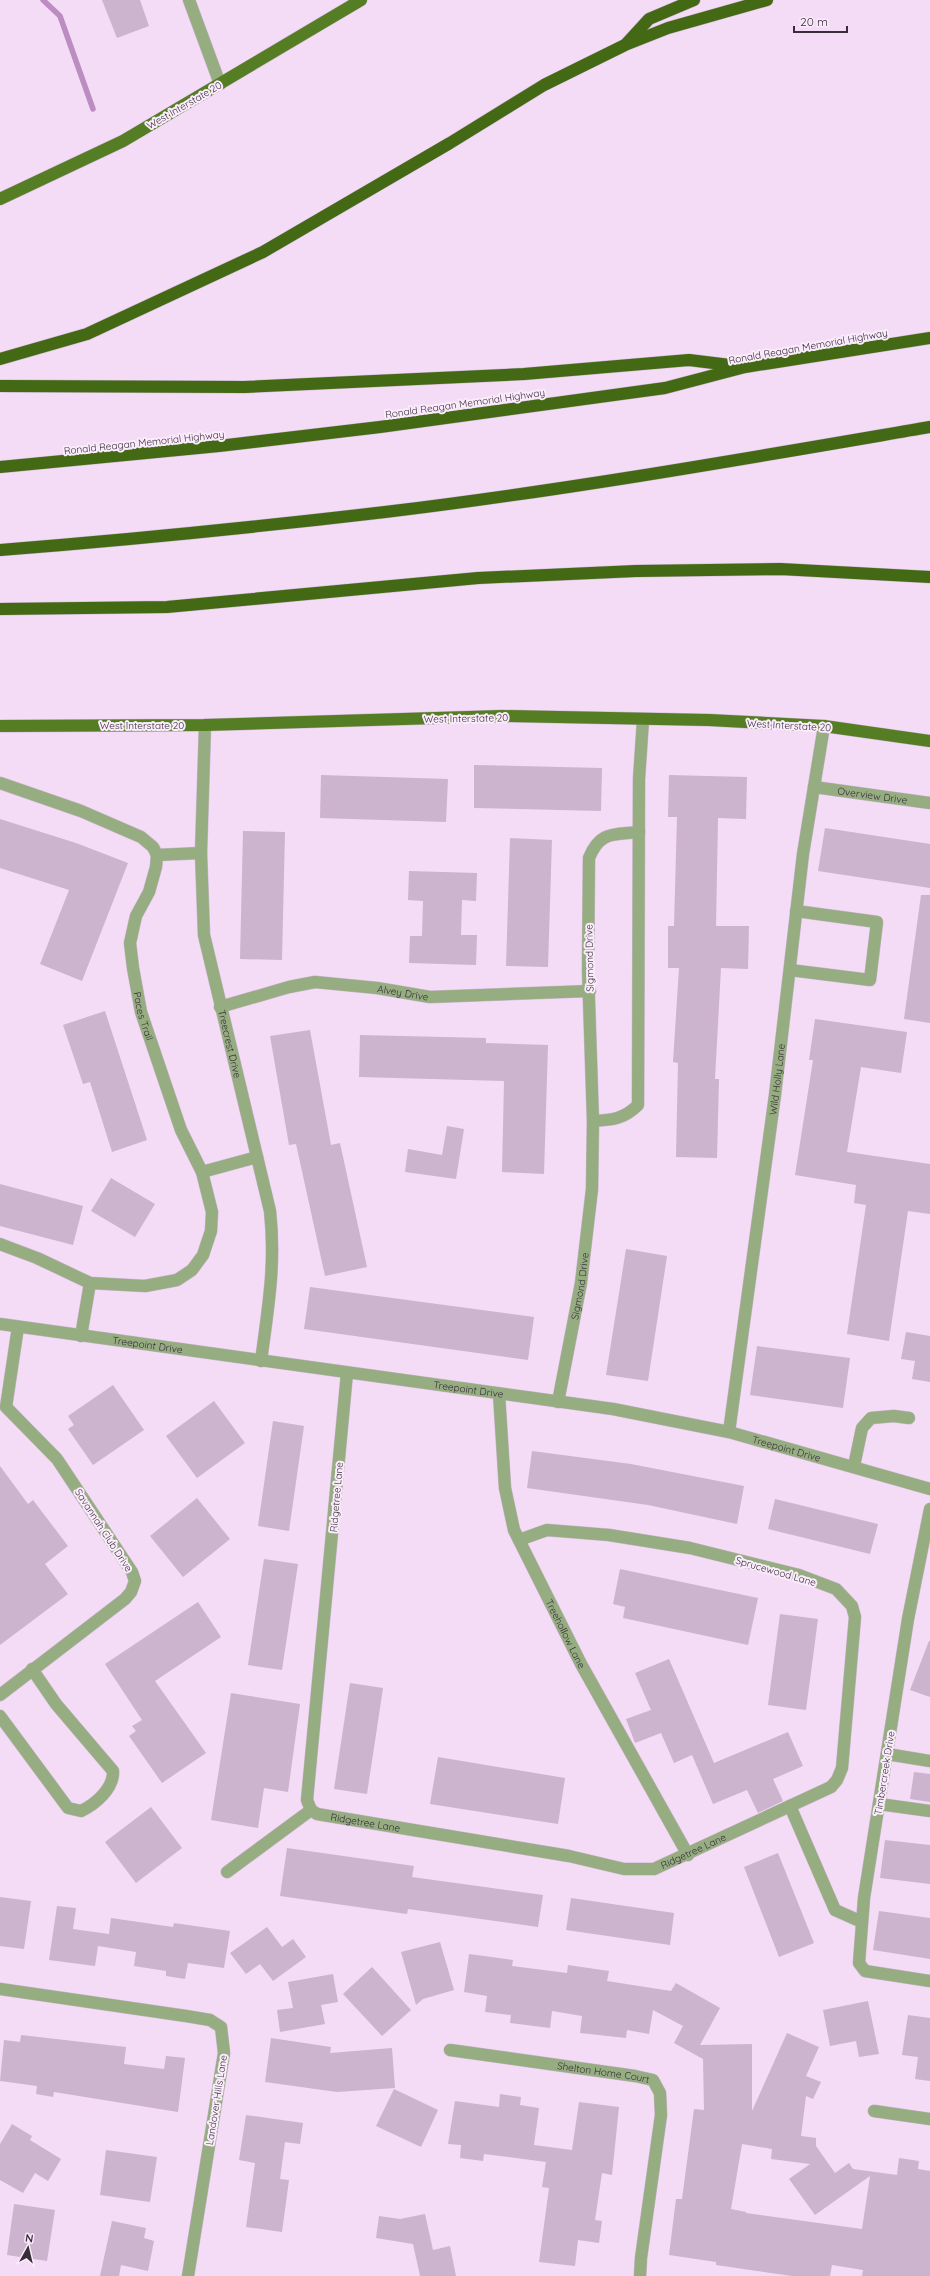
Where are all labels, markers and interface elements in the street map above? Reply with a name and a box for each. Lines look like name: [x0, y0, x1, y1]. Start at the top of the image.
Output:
scale bar: [794, 8, 847, 34]
text: 20 m: [800, 14, 828, 29]
street label: West Interstate 20: [144, 79, 224, 132]
street label: Ronald Reagan Memorial Highway: [727, 326, 889, 367]
street label: Ronald Reagan Memorial Highway: [384, 386, 546, 421]
street label: Ronald Reagan Memorial Highway: [63, 428, 225, 457]
street label: West Interstate 20: [424, 711, 508, 726]
street label: West Interstate 20: [746, 717, 832, 734]
street label: West Interstate 20: [100, 719, 184, 732]
street label: Overview Drive: [837, 784, 908, 807]
street label: Sigmond Drive: [582, 924, 597, 992]
street label: Alvey Drive: [376, 982, 430, 1004]
street label: Paces Trail: [130, 991, 156, 1042]
street label: Treecrest Drive: [215, 1008, 244, 1080]
street label: Wild Holly Lane: [766, 1043, 788, 1116]
street label: Sigmond Drive: [568, 1251, 592, 1321]
street label: Treepoint Drive: [112, 1334, 184, 1356]
street label: Treepoint Drive: [433, 1378, 505, 1401]
street label: Treepoint Drive: [751, 1433, 823, 1465]
street label: Ridgetree Lane: [327, 1461, 346, 1533]
street label: Savannah Club Drive: [72, 1486, 135, 1574]
street label: Sprucewood Lane: [734, 1554, 818, 1589]
street label: Treehollow Lane: [543, 1597, 588, 1671]
street label: Timbercreek Drive: [871, 1730, 898, 1816]
street label: Ridgetree Lane: [330, 1810, 402, 1835]
street label: Ridgetree Lane: [659, 1830, 728, 1872]
street label: Landover Hills Lane: [203, 2054, 230, 2146]
street label: Shelton Home Court: [556, 2059, 651, 2086]
north arrow: [8, 2228, 48, 2268]
text: N: [24, 2231, 34, 2246]

